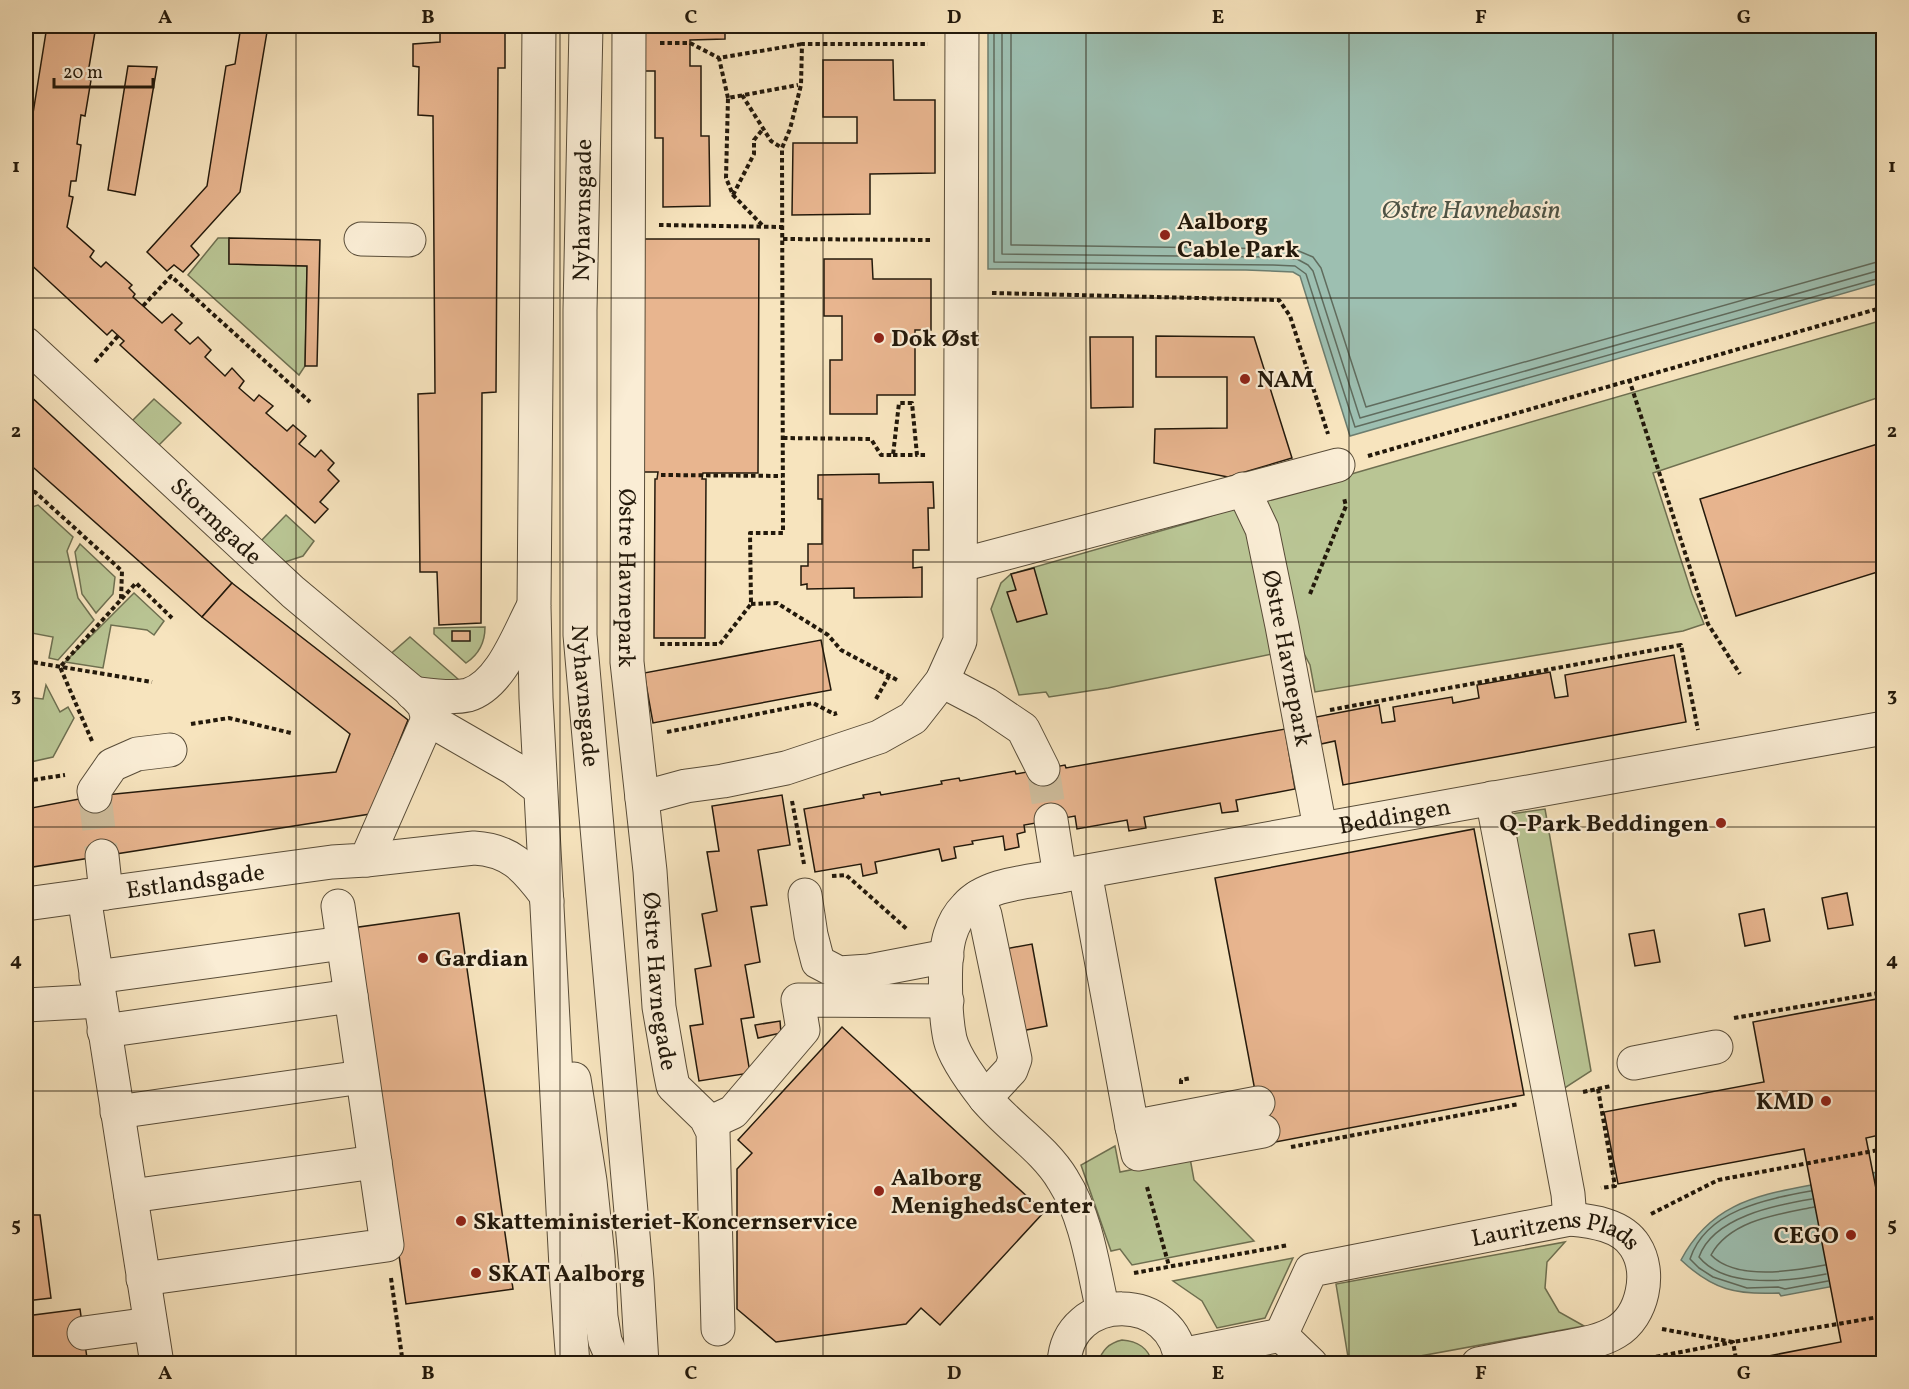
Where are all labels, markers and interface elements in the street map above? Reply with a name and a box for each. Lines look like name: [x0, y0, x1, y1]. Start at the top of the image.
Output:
text: A: [158, 4, 172, 32]
text: B: [421, 4, 435, 32]
text: C: [685, 4, 698, 32]
text: D: [947, 4, 961, 32]
text: E: [1212, 4, 1224, 32]
text: F: [1475, 4, 1487, 32]
text: G: [1737, 4, 1751, 32]
scale bar: [54, 51, 153, 89]
text: 20 m: [63, 61, 103, 86]
street label: Nyhavnsgade: [566, 138, 602, 282]
text: 1: [12, 153, 20, 181]
text: 1: [1888, 153, 1896, 181]
water label: Østre Havnebasin: [1381, 193, 1561, 229]
place label: Aalborg Cable Park: [1177, 206, 1300, 268]
marker: Aalborg Cable Park: [1158, 228, 1172, 242]
place label: Dok Øst: [891, 323, 979, 357]
marker: Dok Øst: [872, 331, 886, 345]
place label: NAM: [1257, 364, 1314, 398]
marker: NAM: [1238, 372, 1252, 386]
text: 2: [11, 418, 21, 446]
text: 2: [1887, 418, 1897, 446]
street label: Stormgade: [162, 471, 269, 574]
street label: Østre Havnepark: [608, 488, 643, 668]
street label: Østre Havnepark: [1252, 567, 1319, 750]
street label: Nyhavnsgade: [561, 625, 607, 768]
text: 3: [11, 682, 21, 710]
text: 3: [1887, 682, 1897, 710]
street label: Beddingen: [1336, 791, 1453, 845]
place label: Q-Park Beddingen: [1499, 808, 1709, 842]
marker: Q-Park Beddingen: [1714, 816, 1728, 830]
street label: Estlandsgade: [124, 856, 267, 909]
street label: Østre Havnegade: [632, 891, 685, 1073]
place label: Gardian: [435, 943, 529, 977]
text: 4: [10, 947, 22, 975]
text: 4: [1886, 947, 1898, 975]
marker: Gardian: [416, 951, 430, 965]
place label: KMD: [1756, 1086, 1814, 1120]
marker: KMD: [1819, 1094, 1833, 1108]
place label: Aalborg MenighedsCenter: [891, 1162, 1093, 1224]
marker: Aalborg MenighedsCenter: [872, 1184, 886, 1198]
street label: Lauritzens Plads: [1468, 1204, 1648, 1258]
place label: Skatteministeriet-Koncernservice: [473, 1206, 857, 1240]
text: 5: [11, 1212, 21, 1240]
text: 5: [1887, 1212, 1897, 1240]
marker: Skatteministeriet-Koncernservice: [454, 1214, 468, 1228]
place label: CEGO: [1774, 1220, 1839, 1254]
marker: CEGO: [1844, 1228, 1858, 1242]
place label: SKAT Aalborg: [488, 1258, 645, 1292]
marker: SKAT Aalborg: [469, 1266, 483, 1280]
text: A: [158, 1360, 172, 1388]
text: B: [421, 1360, 435, 1388]
text: C: [685, 1360, 698, 1388]
text: D: [947, 1360, 961, 1388]
text: E: [1212, 1360, 1224, 1388]
text: F: [1475, 1360, 1487, 1388]
text: G: [1737, 1360, 1751, 1388]

